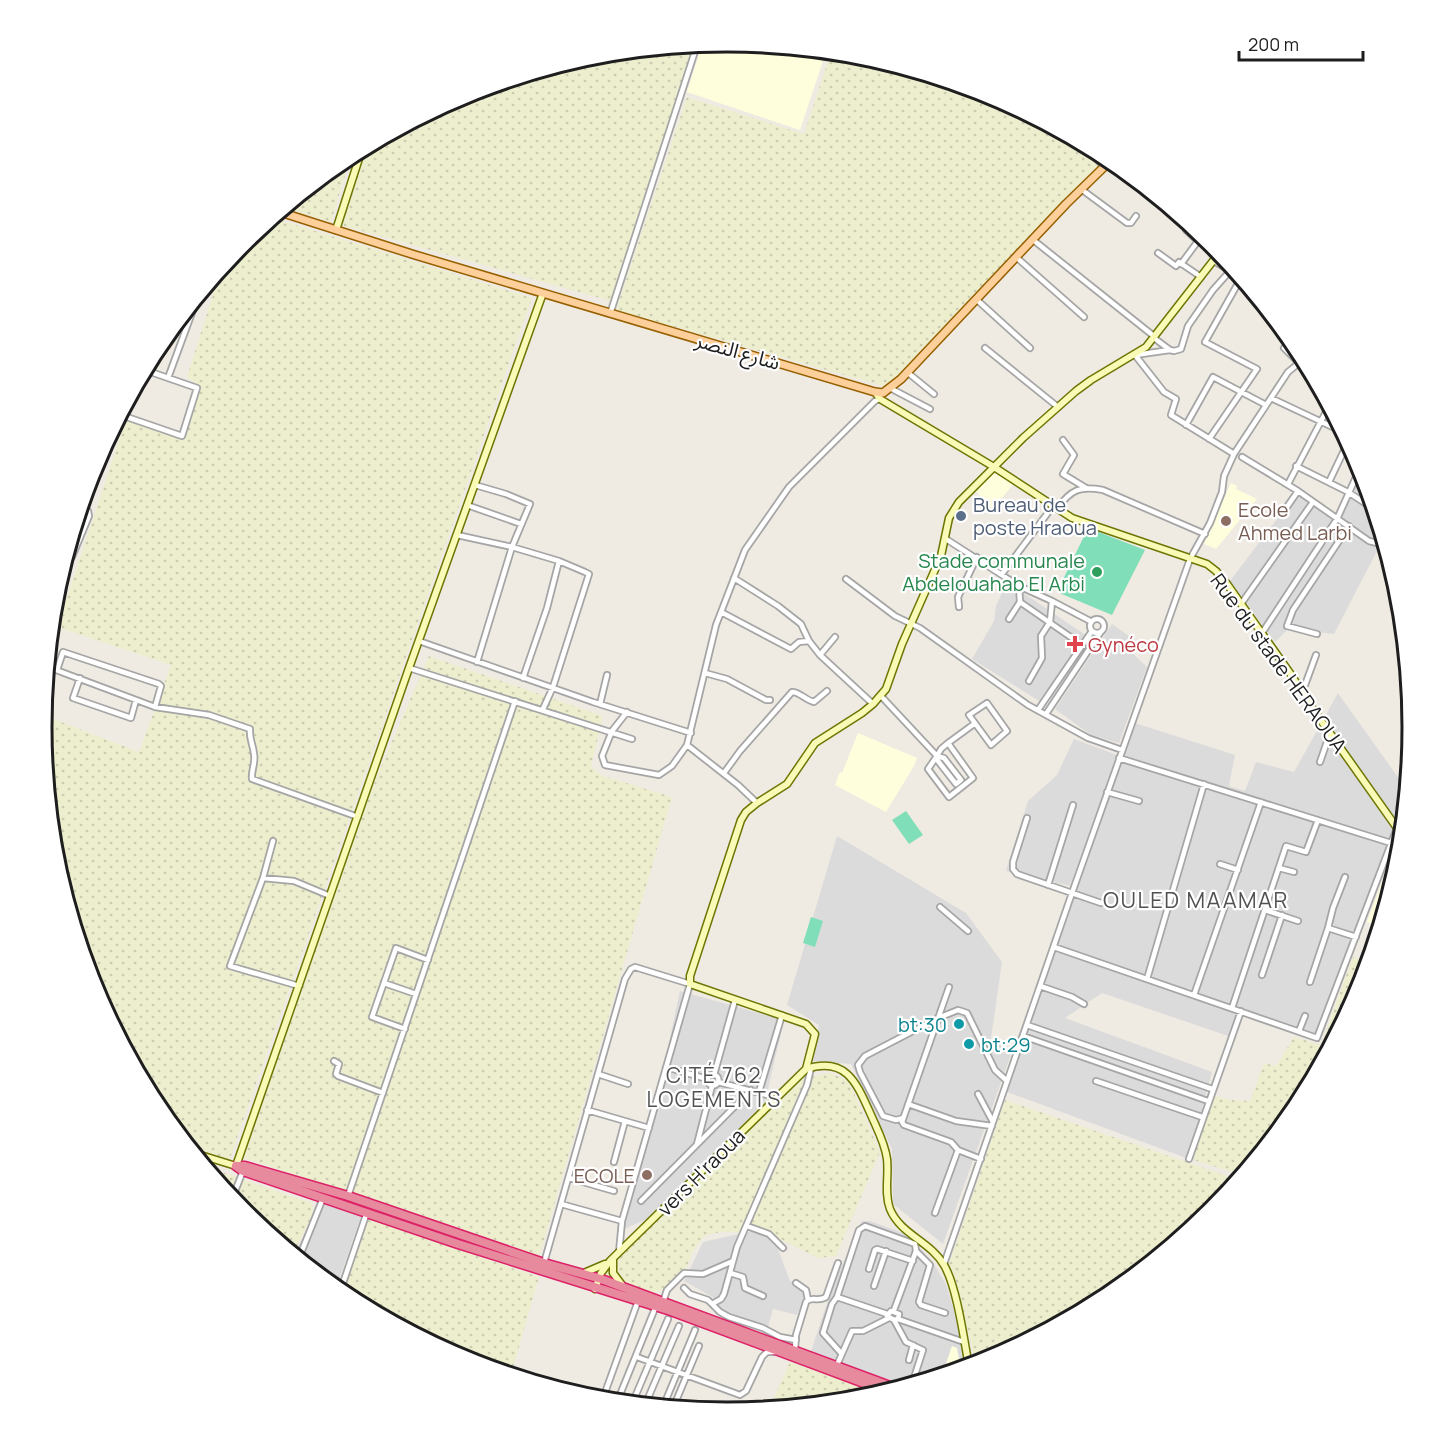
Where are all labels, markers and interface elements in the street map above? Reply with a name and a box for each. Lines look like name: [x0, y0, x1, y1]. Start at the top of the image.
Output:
scale bar: [1239, 24, 1364, 62]
text: 200 m: [1248, 32, 1299, 56]
street label: شارع النصر: [691, 326, 783, 378]
place label: Bureau de poste Hraoua: [973, 491, 1097, 541]
place label: Ecole Ahmed Larbi: [1238, 496, 1352, 546]
marker: Bureau de poste Hraoua: [954, 509, 968, 523]
marker: Ecole Ahmed Larbi: [1219, 514, 1233, 528]
place label: Stade communale Abdelouahab El Arbi: [902, 547, 1085, 597]
marker: Stade communale Abdelouahab El Arbi: [1090, 565, 1104, 579]
street label: Rue du stade HERAOUA: [1205, 568, 1353, 758]
place label: Gynéco: [1088, 631, 1159, 658]
marker: Gynéco: [1066, 635, 1084, 653]
district label: OULED MAAMAR: [1103, 885, 1289, 915]
place label: bt:30: [898, 1011, 947, 1038]
marker: bt:30: [952, 1017, 966, 1031]
place label: bt:29: [981, 1031, 1031, 1058]
marker: bt:29: [962, 1037, 976, 1051]
district label: CITÉ 762 LOGEMENTS: [646, 1061, 782, 1113]
street label: vers H'raoua: [651, 1122, 751, 1222]
place label: ECOLE: [574, 1162, 635, 1189]
marker: ECOLE: [640, 1168, 654, 1182]

